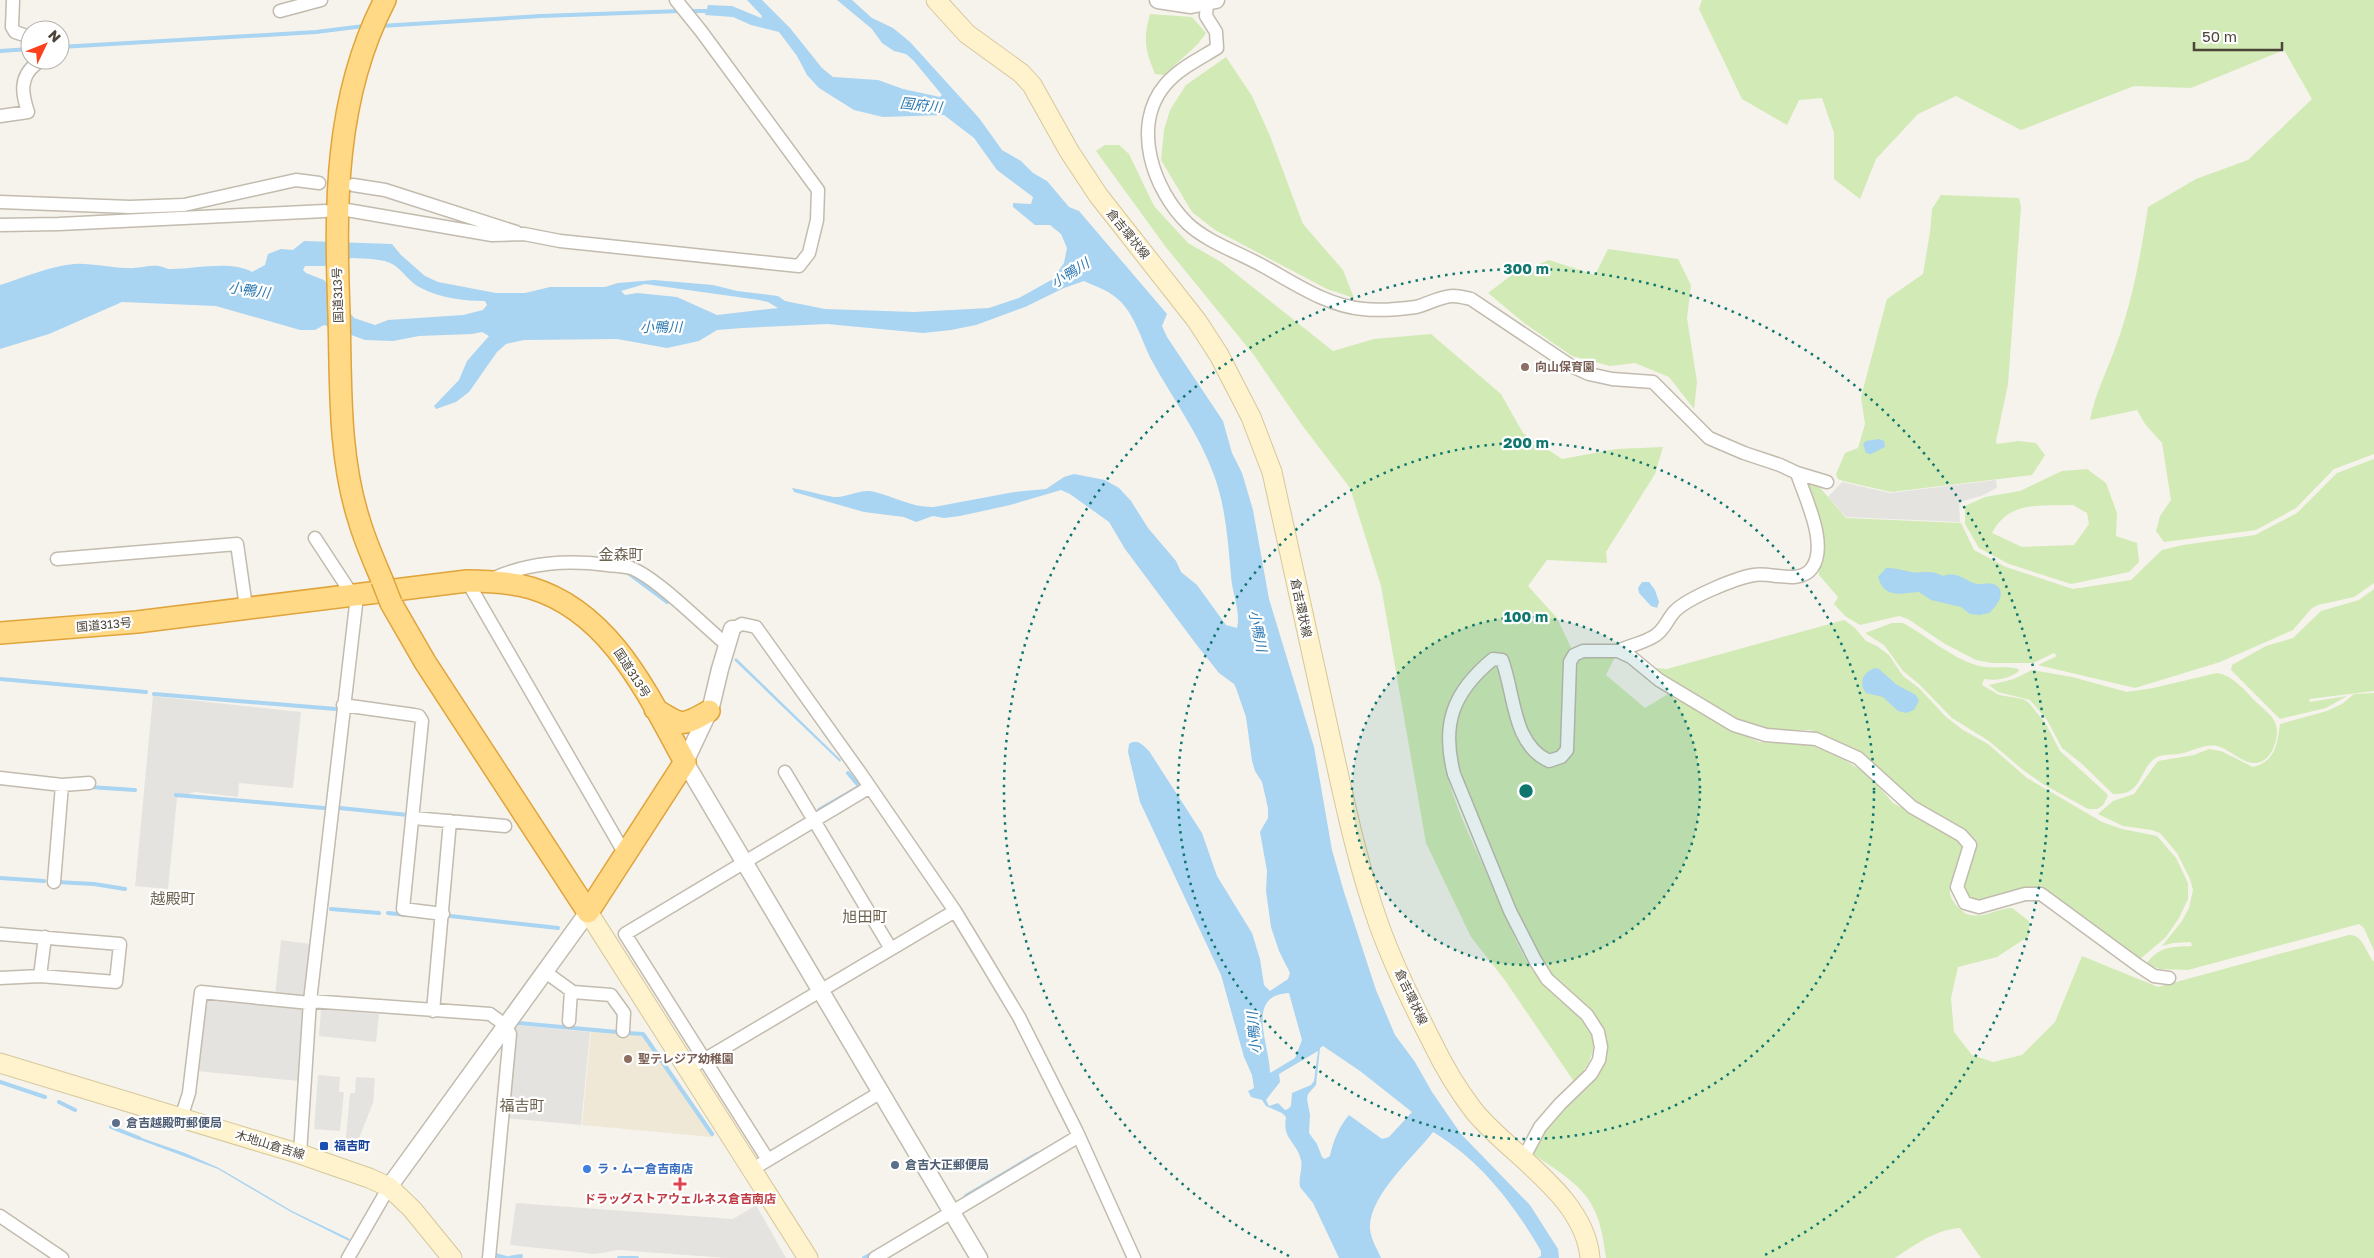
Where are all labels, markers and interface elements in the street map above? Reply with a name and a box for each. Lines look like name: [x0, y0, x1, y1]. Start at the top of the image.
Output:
north arrow: [20, 20, 70, 70]
scale bar: [2194, 20, 2282, 52]
text: N: [45, 26, 65, 45]
text: 50 m: [2202, 27, 2237, 45]
water label: 国府川: [899, 94, 945, 115]
street label: 倉吉環状線: [1104, 206, 1153, 262]
water label: 小鴨川: [1047, 253, 1094, 291]
text: 300 m: [1503, 259, 1549, 277]
street label: 国道313号: [329, 267, 346, 323]
water label: 小鴨川: [227, 278, 273, 301]
water label: 小鴨川: [640, 318, 684, 335]
place label: 向山保育園: [1535, 359, 1595, 374]
marker: 向山保育園: [1519, 361, 1531, 373]
text: 200 m: [1503, 433, 1549, 451]
district label: 金森町: [598, 545, 644, 563]
street label: 倉吉環状線: [1288, 577, 1315, 639]
text: 100 m: [1504, 607, 1548, 625]
water label: 小鴨川: [1246, 609, 1271, 655]
street label: 国道313号: [75, 615, 132, 634]
street label: 国道313号: [611, 645, 654, 700]
centre of rings: [1517, 782, 1535, 800]
district label: 越殿町: [149, 889, 196, 907]
district label: 旭田町: [842, 907, 888, 925]
street label: 倉吉環状線: [1392, 966, 1431, 1027]
water label: 小鴨川: [1243, 1009, 1264, 1055]
place label: 聖テレジア幼稚園: [638, 1051, 734, 1066]
marker: 聖テレジア幼稚園: [622, 1053, 634, 1065]
district label: 福吉町: [499, 1096, 545, 1114]
place label: 倉吉越殿町郵便局: [126, 1115, 222, 1130]
marker: 倉吉越殿町郵便局: [110, 1117, 122, 1129]
street label: 木地山倉吉線: [234, 1127, 307, 1162]
place label: 福吉町: [334, 1138, 370, 1153]
marker: 福吉町: [318, 1140, 330, 1152]
place label: 倉吉大正郵便局: [905, 1157, 989, 1172]
marker: 倉吉大正郵便局: [889, 1159, 901, 1171]
place label: ラ・ムー倉吉南店: [597, 1161, 693, 1176]
marker: ラ・ムー倉吉南店: [581, 1163, 593, 1175]
marker: ドラッグストアウェルネス倉吉南店: [674, 1178, 686, 1190]
place label: ドラッグストアウェルネス倉吉南店: [584, 1191, 776, 1206]

